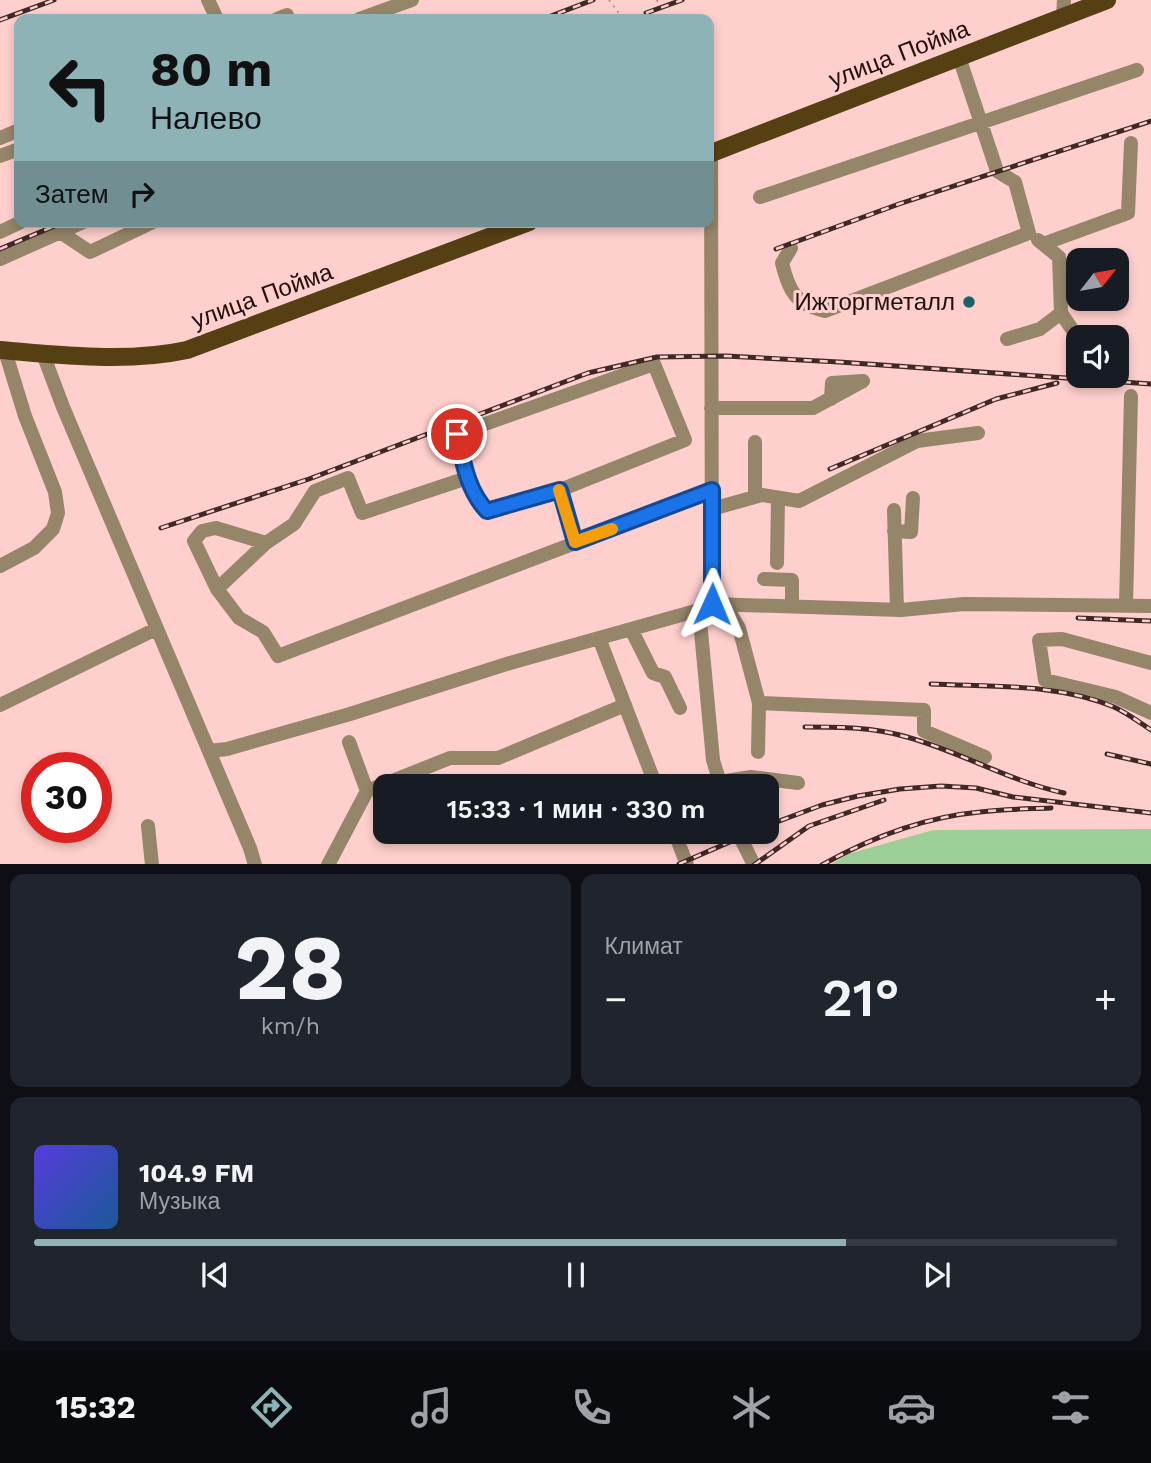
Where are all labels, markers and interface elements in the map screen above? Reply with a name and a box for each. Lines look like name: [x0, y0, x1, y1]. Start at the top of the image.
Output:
street label: улица Пойма: [825, 14, 974, 94]
text: 80 m: [150, 40, 272, 98]
icon: left: [35, 42, 126, 133]
text: Налево: [150, 99, 262, 137]
icon: right: [123, 175, 161, 213]
text: Затем: [35, 179, 109, 209]
north arrow: [1066, 248, 1129, 312]
map controls: [1066, 248, 1129, 388]
street label: улица Пойма: [188, 257, 337, 334]
place label: Ижторгметалл: [794, 288, 955, 316]
marker: Ижторгметалл: [961, 294, 977, 310]
button: sound: [1066, 325, 1129, 388]
pin: [427, 404, 487, 464]
icon: arrive: [438, 415, 476, 453]
position arrow: [675, 567, 749, 641]
speed limit sign: 30: [21, 752, 112, 843]
text: 15:33 · 1 мин · 330 m: [447, 794, 705, 824]
text: 28: [235, 914, 346, 1021]
text: Климат: [605, 933, 683, 960]
text: 21°: [822, 968, 899, 1029]
text: −: [605, 977, 627, 1021]
text: +: [1094, 977, 1117, 1021]
text: km/h: [261, 1013, 320, 1040]
text: 104.9 FM: [139, 1158, 254, 1188]
text: Музыка: [139, 1188, 220, 1215]
icon: previous: [196, 1256, 234, 1294]
icon: pause: [557, 1256, 595, 1294]
icon: next: [918, 1256, 956, 1294]
icon: directions: [247, 1383, 296, 1432]
icon: music: [407, 1383, 456, 1432]
icon: phone: [567, 1383, 616, 1432]
icon: climate: [727, 1383, 776, 1432]
icon: car: [887, 1383, 936, 1432]
icon: filters: [1046, 1383, 1095, 1432]
text: 15:32: [55, 1388, 136, 1426]

